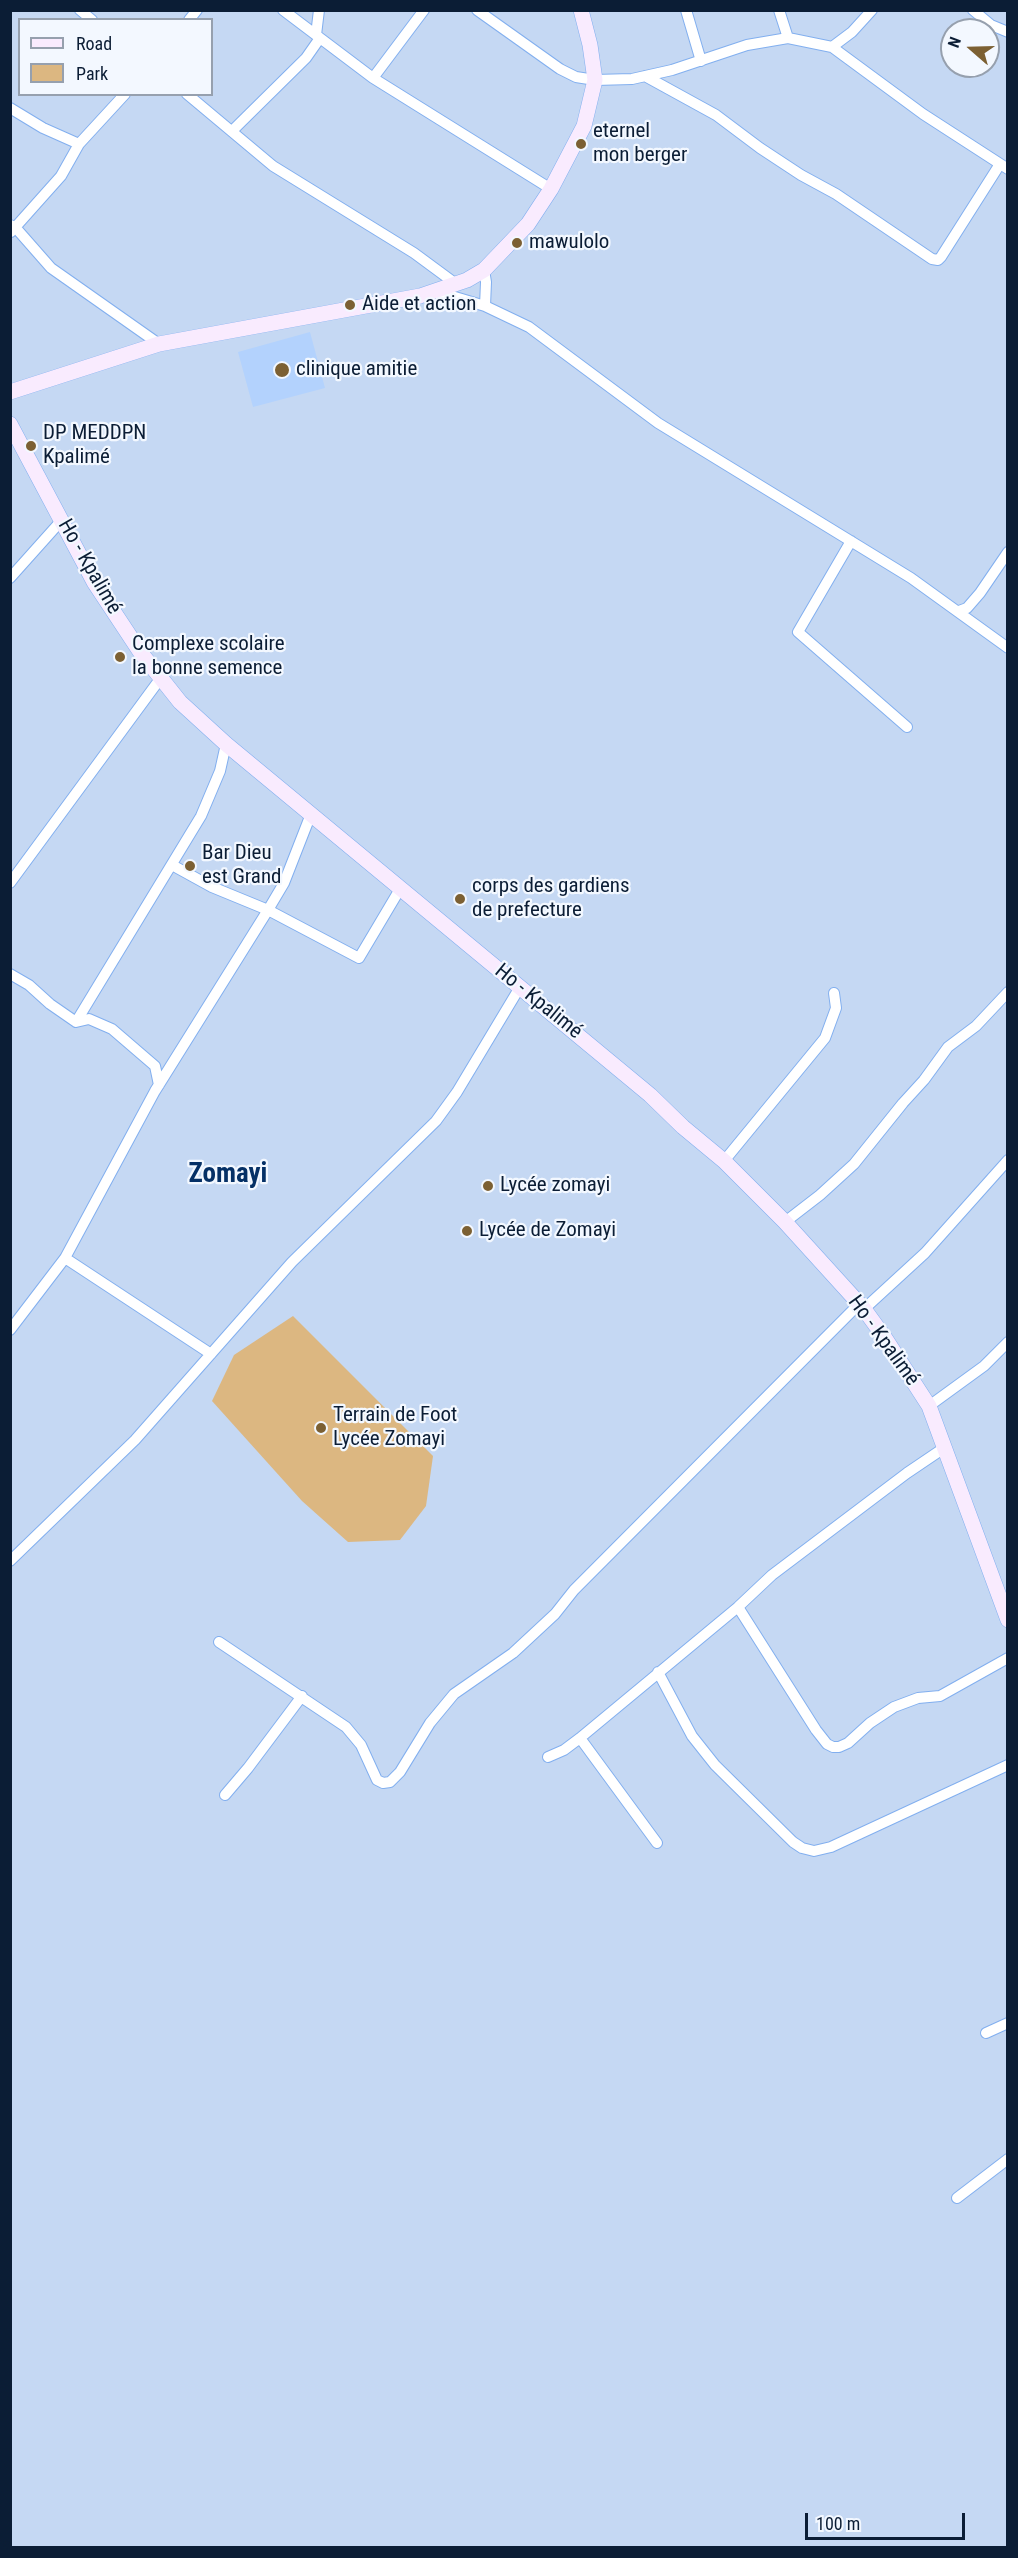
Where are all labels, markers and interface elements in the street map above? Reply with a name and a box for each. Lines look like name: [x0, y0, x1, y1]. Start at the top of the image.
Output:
legend: [18, 18, 213, 96]
north arrow: [940, 18, 1000, 78]
text: Road: [76, 33, 112, 54]
text: N: [944, 35, 965, 50]
text: Park: [76, 63, 108, 84]
place label: eternel mon berger: [593, 119, 687, 169]
marker: eternel mon berger: [574, 137, 588, 151]
place label: mawulolo: [529, 230, 609, 256]
marker: mawulolo: [510, 236, 524, 250]
place label: Aide et action: [362, 292, 476, 318]
marker: Aide et action: [343, 298, 357, 312]
place label: clinique amitie: [296, 357, 417, 383]
marker: clinique amitie: [273, 361, 291, 379]
place label: DP MEDDPN Kpalimé: [43, 421, 146, 471]
marker: DP MEDDPN Kpalimé: [24, 439, 38, 453]
street label: Ho - Kpalimé: [52, 515, 126, 619]
place label: Complexe scolaire la bonne semence: [132, 632, 285, 682]
marker: Complexe scolaire la bonne semence: [113, 650, 127, 664]
place label: Bar Dieu est Grand: [202, 841, 281, 891]
marker: Bar Dieu est Grand: [183, 859, 197, 873]
place label: corps des gardiens de prefecture: [472, 874, 630, 924]
marker: corps des gardiens de prefecture: [453, 892, 467, 906]
street label: Ho - Kpalimé: [489, 959, 587, 1045]
district label: Zomayi: [189, 1159, 267, 1191]
place label: Lycée zomayi: [500, 1173, 610, 1199]
marker: Lycée zomayi: [481, 1179, 495, 1193]
place label: Lycée de Zomayi: [479, 1218, 616, 1244]
marker: Lycée de Zomayi: [460, 1224, 474, 1238]
street label: Ho - Kpalimé: [842, 1291, 924, 1391]
place label: Terrain de Foot Lycée Zomayi: [333, 1403, 457, 1453]
marker: Terrain de Foot Lycée Zomayi: [314, 1421, 328, 1435]
scale bar: [808, 2501, 968, 2539]
text: 100 m: [816, 2513, 860, 2534]

